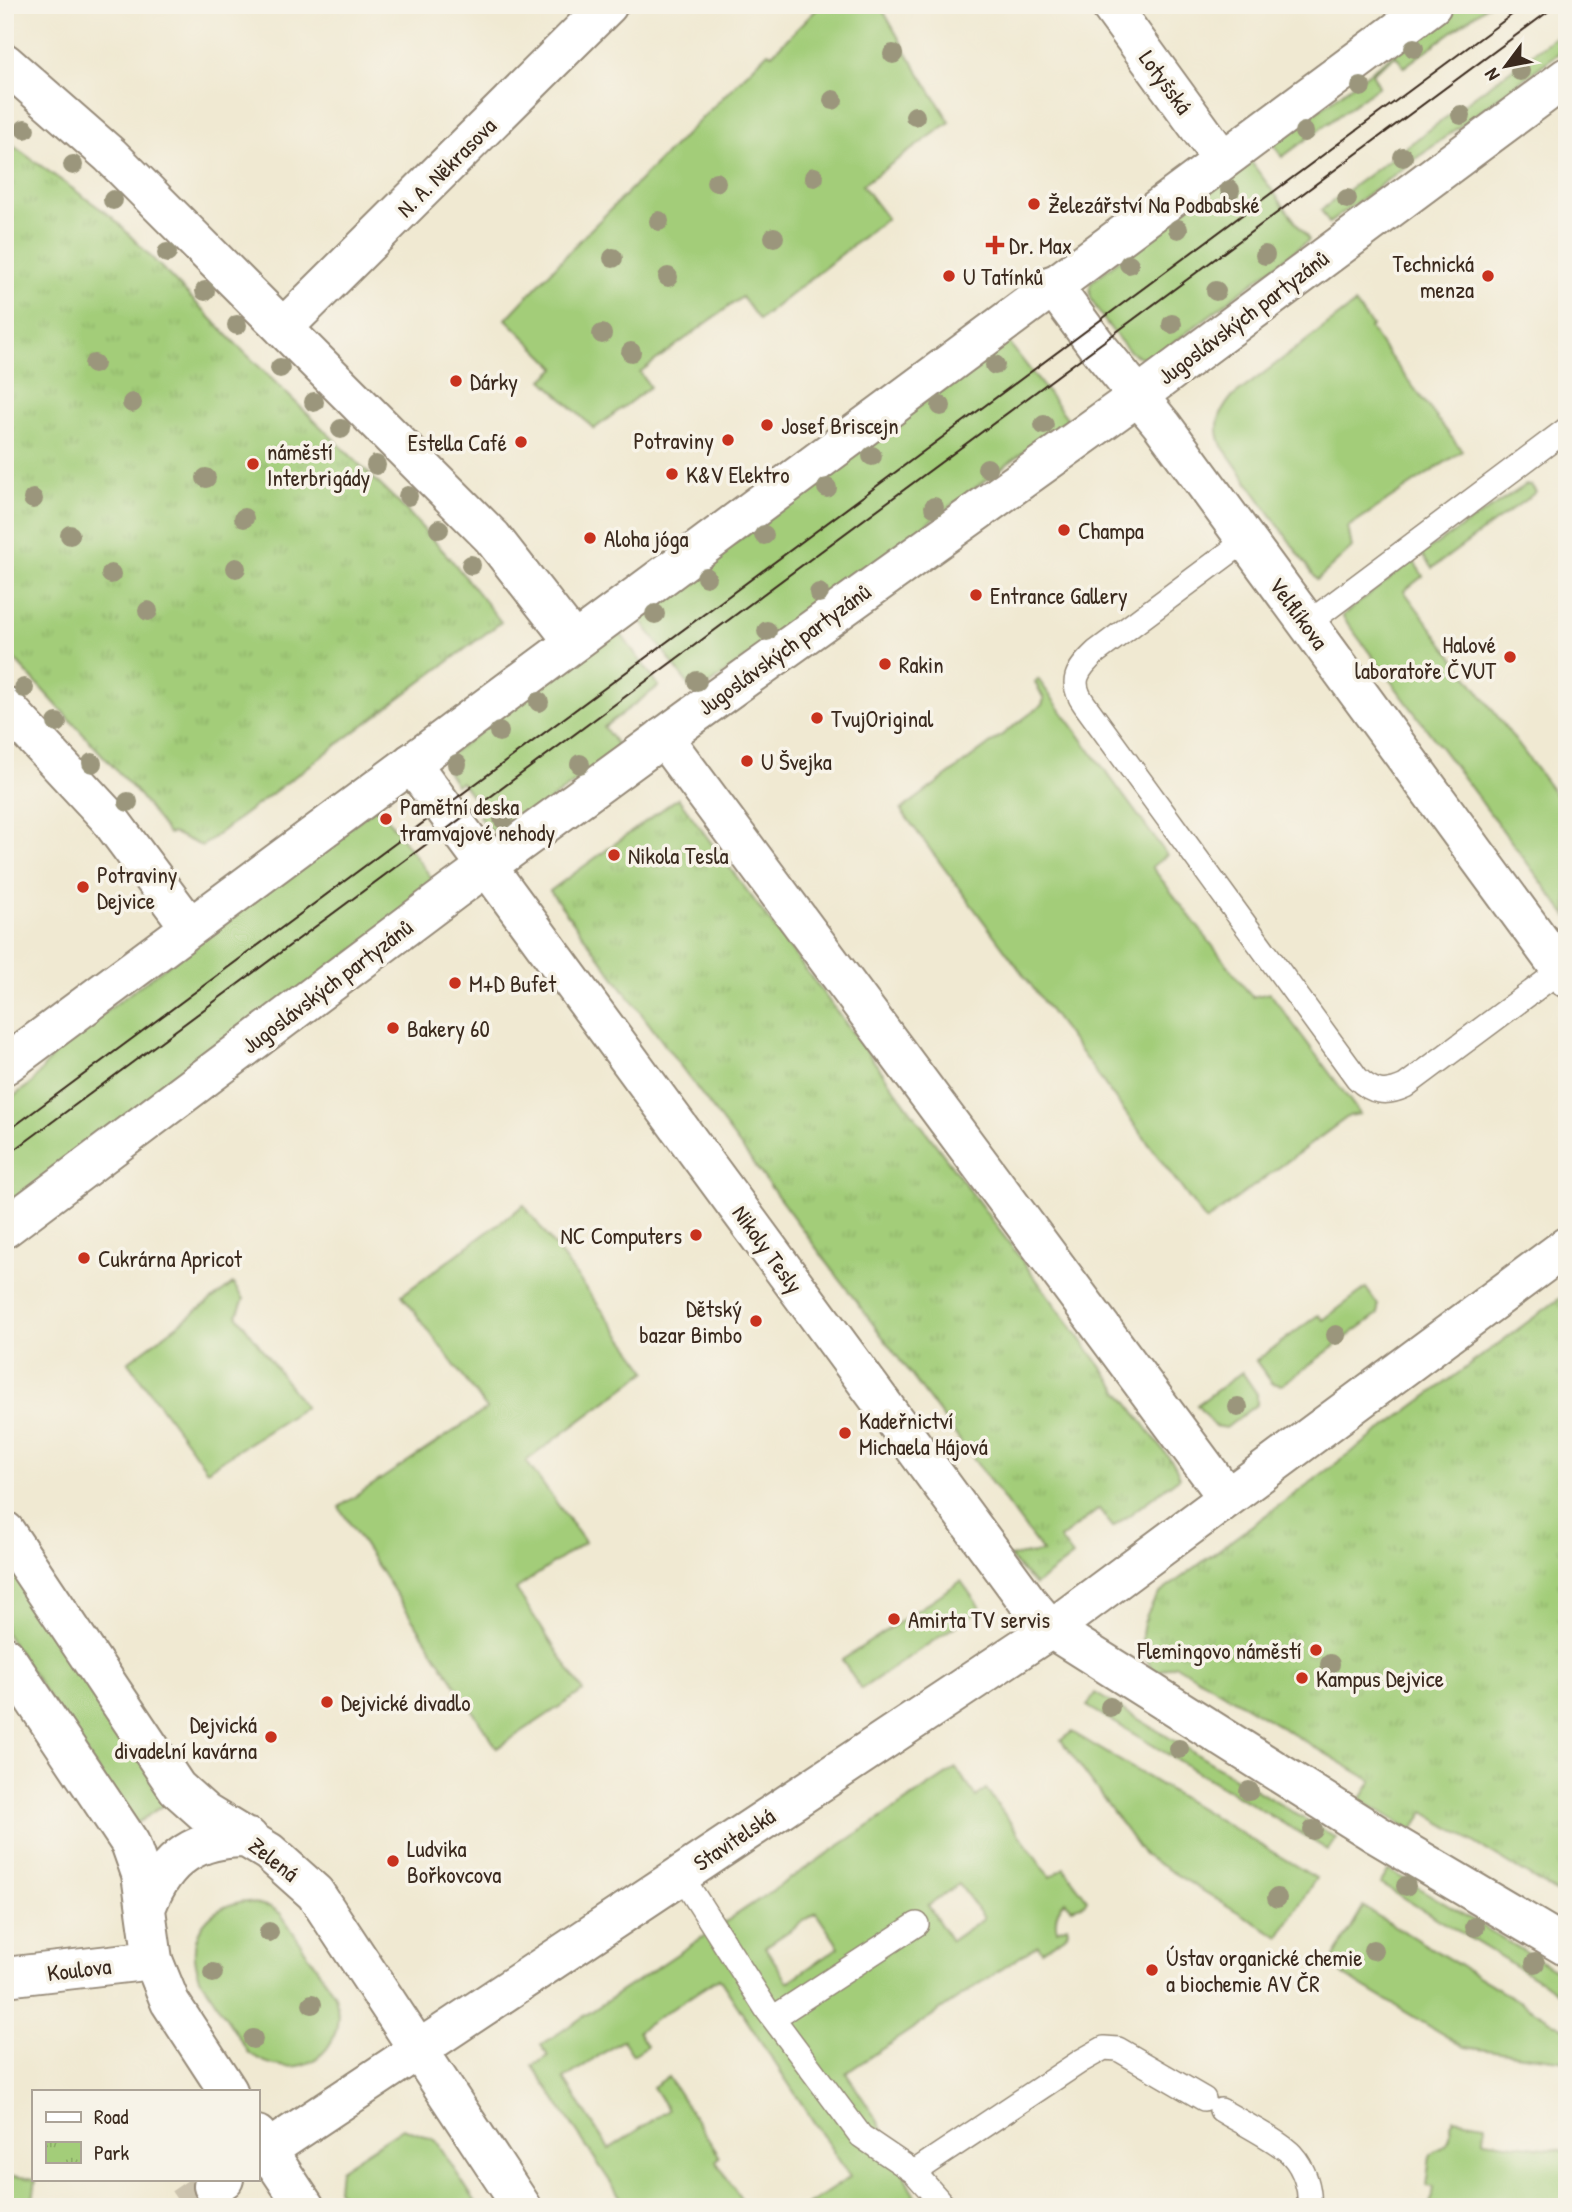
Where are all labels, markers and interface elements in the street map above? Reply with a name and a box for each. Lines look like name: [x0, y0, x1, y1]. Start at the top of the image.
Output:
north arrow: [1470, 32, 1540, 102]
street label: Lotyšská: [1132, 44, 1200, 120]
text: N: [1478, 64, 1505, 86]
street label: N. A. Někrasova: [389, 110, 503, 224]
place label: Železářství Na Podbabské: [1048, 189, 1260, 220]
marker: Železářství Na Podbabské: [1026, 196, 1042, 212]
place label: Dr. Max: [1009, 230, 1072, 261]
marker: Dr. Max: [987, 237, 1003, 253]
street label: Jugoslávských partyzánů: [1151, 243, 1335, 391]
place label: Technická menza: [1392, 248, 1474, 305]
place label: U Tatínků: [963, 261, 1043, 292]
marker: U Tatínků: [941, 268, 957, 284]
marker: Technická menza: [1480, 268, 1496, 284]
place label: Dárky: [470, 366, 518, 397]
marker: Dárky: [448, 373, 464, 389]
place label: Josef Briscejn: [781, 410, 899, 441]
marker: Josef Briscejn: [759, 417, 775, 433]
place label: Potraviny: [633, 425, 714, 456]
place label: Estella Café: [408, 427, 507, 458]
marker: Potraviny: [720, 432, 736, 448]
marker: Estella Café: [513, 434, 529, 450]
place label: náměstí Interbrigády: [267, 436, 370, 493]
marker: náměstí Interbrigády: [245, 456, 261, 472]
place label: K&V Elektro: [686, 459, 789, 490]
marker: K&V Elektro: [664, 466, 680, 482]
place label: Champa: [1078, 515, 1144, 546]
marker: Champa: [1056, 522, 1072, 538]
place label: Aloha jóga: [604, 523, 689, 554]
marker: Aloha jóga: [582, 530, 598, 546]
street label: Velflíkova: [1262, 571, 1336, 655]
street label: Jugoslávských partyzánů: [691, 576, 877, 722]
place label: Entrance Gallery: [990, 580, 1128, 611]
marker: Entrance Gallery: [968, 587, 984, 603]
place label: Halové laboratoře ČVUT: [1355, 629, 1496, 686]
place label: Rakin: [899, 649, 944, 680]
marker: Halové laboratoře ČVUT: [1502, 649, 1518, 665]
marker: Rakin: [877, 656, 893, 672]
place label: TvujOriginal: [831, 703, 934, 734]
marker: TvujOriginal: [809, 710, 825, 726]
place label: U Švejka: [761, 746, 832, 777]
marker: U Švejka: [739, 753, 755, 769]
place label: Pamětní deska tramvajové nehody: [400, 791, 555, 848]
marker: Pamětní deska tramvajové nehody: [378, 811, 394, 827]
place label: Nikola Tesla: [628, 840, 729, 871]
marker: Nikola Tesla: [606, 847, 622, 863]
place label: Potraviny Dejvice: [97, 859, 178, 916]
marker: Potraviny Dejvice: [75, 879, 91, 895]
street label: Jugoslávských partyzánů: [235, 912, 419, 1060]
place label: M+D Bufet: [469, 968, 557, 999]
marker: M+D Bufet: [447, 975, 463, 991]
place label: Bakery 60: [407, 1013, 490, 1044]
marker: Bakery 60: [385, 1020, 401, 1036]
street label: Nikoly Tesly: [725, 1199, 811, 1300]
place label: NC Computers: [561, 1220, 682, 1251]
marker: NC Computers: [688, 1227, 704, 1243]
place label: Cukrárna Apricot: [98, 1243, 243, 1274]
marker: Cukrárna Apricot: [76, 1250, 92, 1266]
place label: Dětský bazar Bimbo: [639, 1293, 742, 1350]
marker: Dětský bazar Bimbo: [748, 1313, 764, 1329]
place label: Kadeřnictví Michaela Hájová: [859, 1405, 988, 1462]
marker: Kadeřnictví Michaela Hájová: [837, 1425, 853, 1441]
place label: Amirta TV servis: [908, 1604, 1050, 1635]
marker: Amirta TV servis: [886, 1611, 902, 1627]
place label: Flemingovo náměstí: [1137, 1635, 1302, 1666]
marker: Flemingovo náměstí: [1308, 1642, 1324, 1658]
place label: Kampus Dejvice: [1316, 1663, 1444, 1694]
marker: Kampus Dejvice: [1294, 1670, 1310, 1686]
place label: Dejvické divadlo: [341, 1687, 470, 1718]
marker: Dejvické divadlo: [319, 1694, 335, 1710]
place label: Dejvická divadelní kavárna: [115, 1709, 257, 1766]
marker: Dejvická divadelní kavárna: [263, 1729, 279, 1745]
street label: Stavitelská: [687, 1800, 781, 1878]
street label: Zelená: [243, 1830, 305, 1888]
place label: Ludvika Bořkovcova: [407, 1833, 501, 1890]
marker: Ludvika Bořkovcova: [385, 1853, 401, 1869]
place label: Ústav organické chemie a biochemie AV ČR: [1166, 1942, 1362, 1999]
street label: Koulova: [45, 1950, 113, 1988]
marker: Ústav organické chemie a biochemie AV ČR: [1144, 1962, 1160, 1978]
legend: [32, 2090, 259, 2180]
text: Road: [94, 2102, 128, 2131]
text: Park: [94, 2138, 129, 2167]

